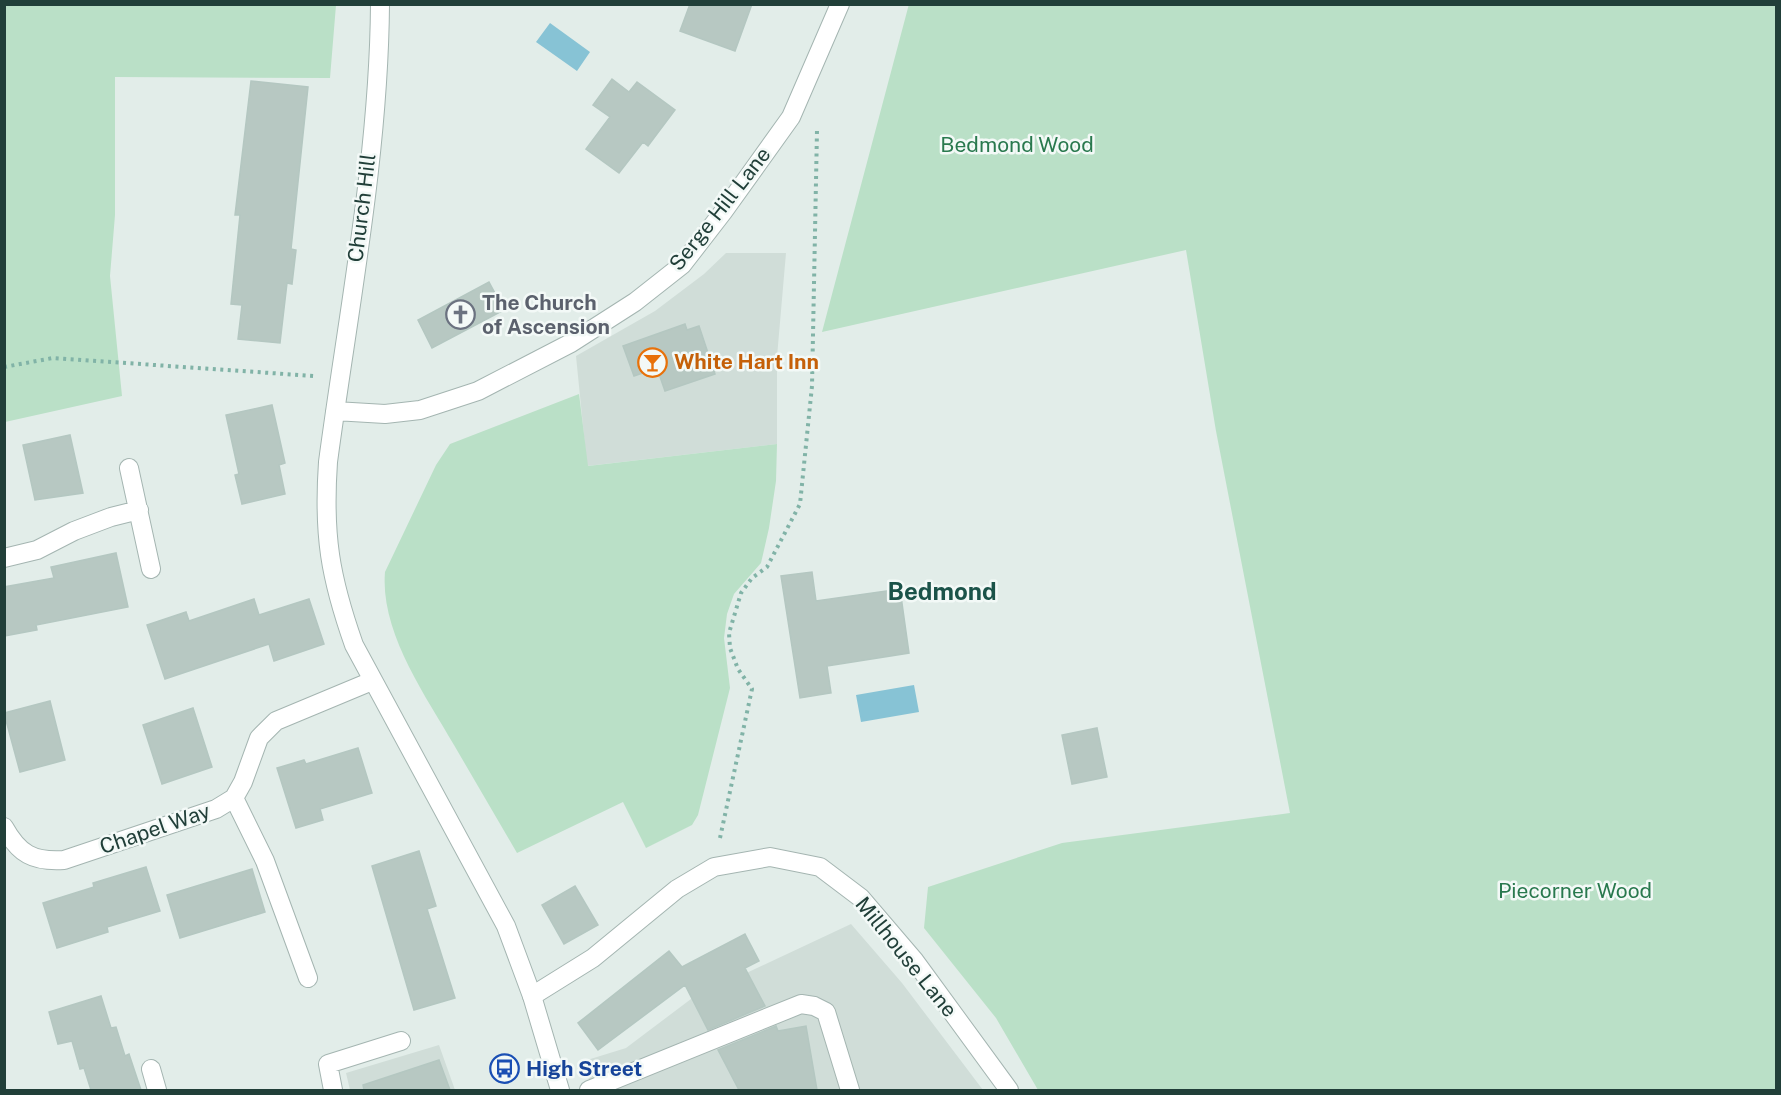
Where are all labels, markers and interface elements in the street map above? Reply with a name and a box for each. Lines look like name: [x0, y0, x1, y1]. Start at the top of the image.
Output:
park label: Bedmond Wood: [940, 132, 1094, 157]
street label: Serge Hill Lane: [664, 142, 776, 275]
street label: Church Hill: [342, 152, 381, 264]
place label: The Church of Ascension: [482, 290, 610, 339]
church icon: The Church of Ascension: [445, 299, 477, 331]
bar icon: White Hart Inn: [637, 346, 669, 378]
place label: White Hart Inn: [674, 349, 819, 374]
district label: Bedmond: [887, 577, 997, 605]
street label: Chapel Way: [96, 798, 213, 859]
park label: Piecorner Wood: [1498, 878, 1652, 903]
street label: Millhouse Lane: [850, 892, 962, 1022]
bus stop icon: High Street: [489, 1053, 521, 1085]
place label: High Street: [526, 1056, 642, 1081]

